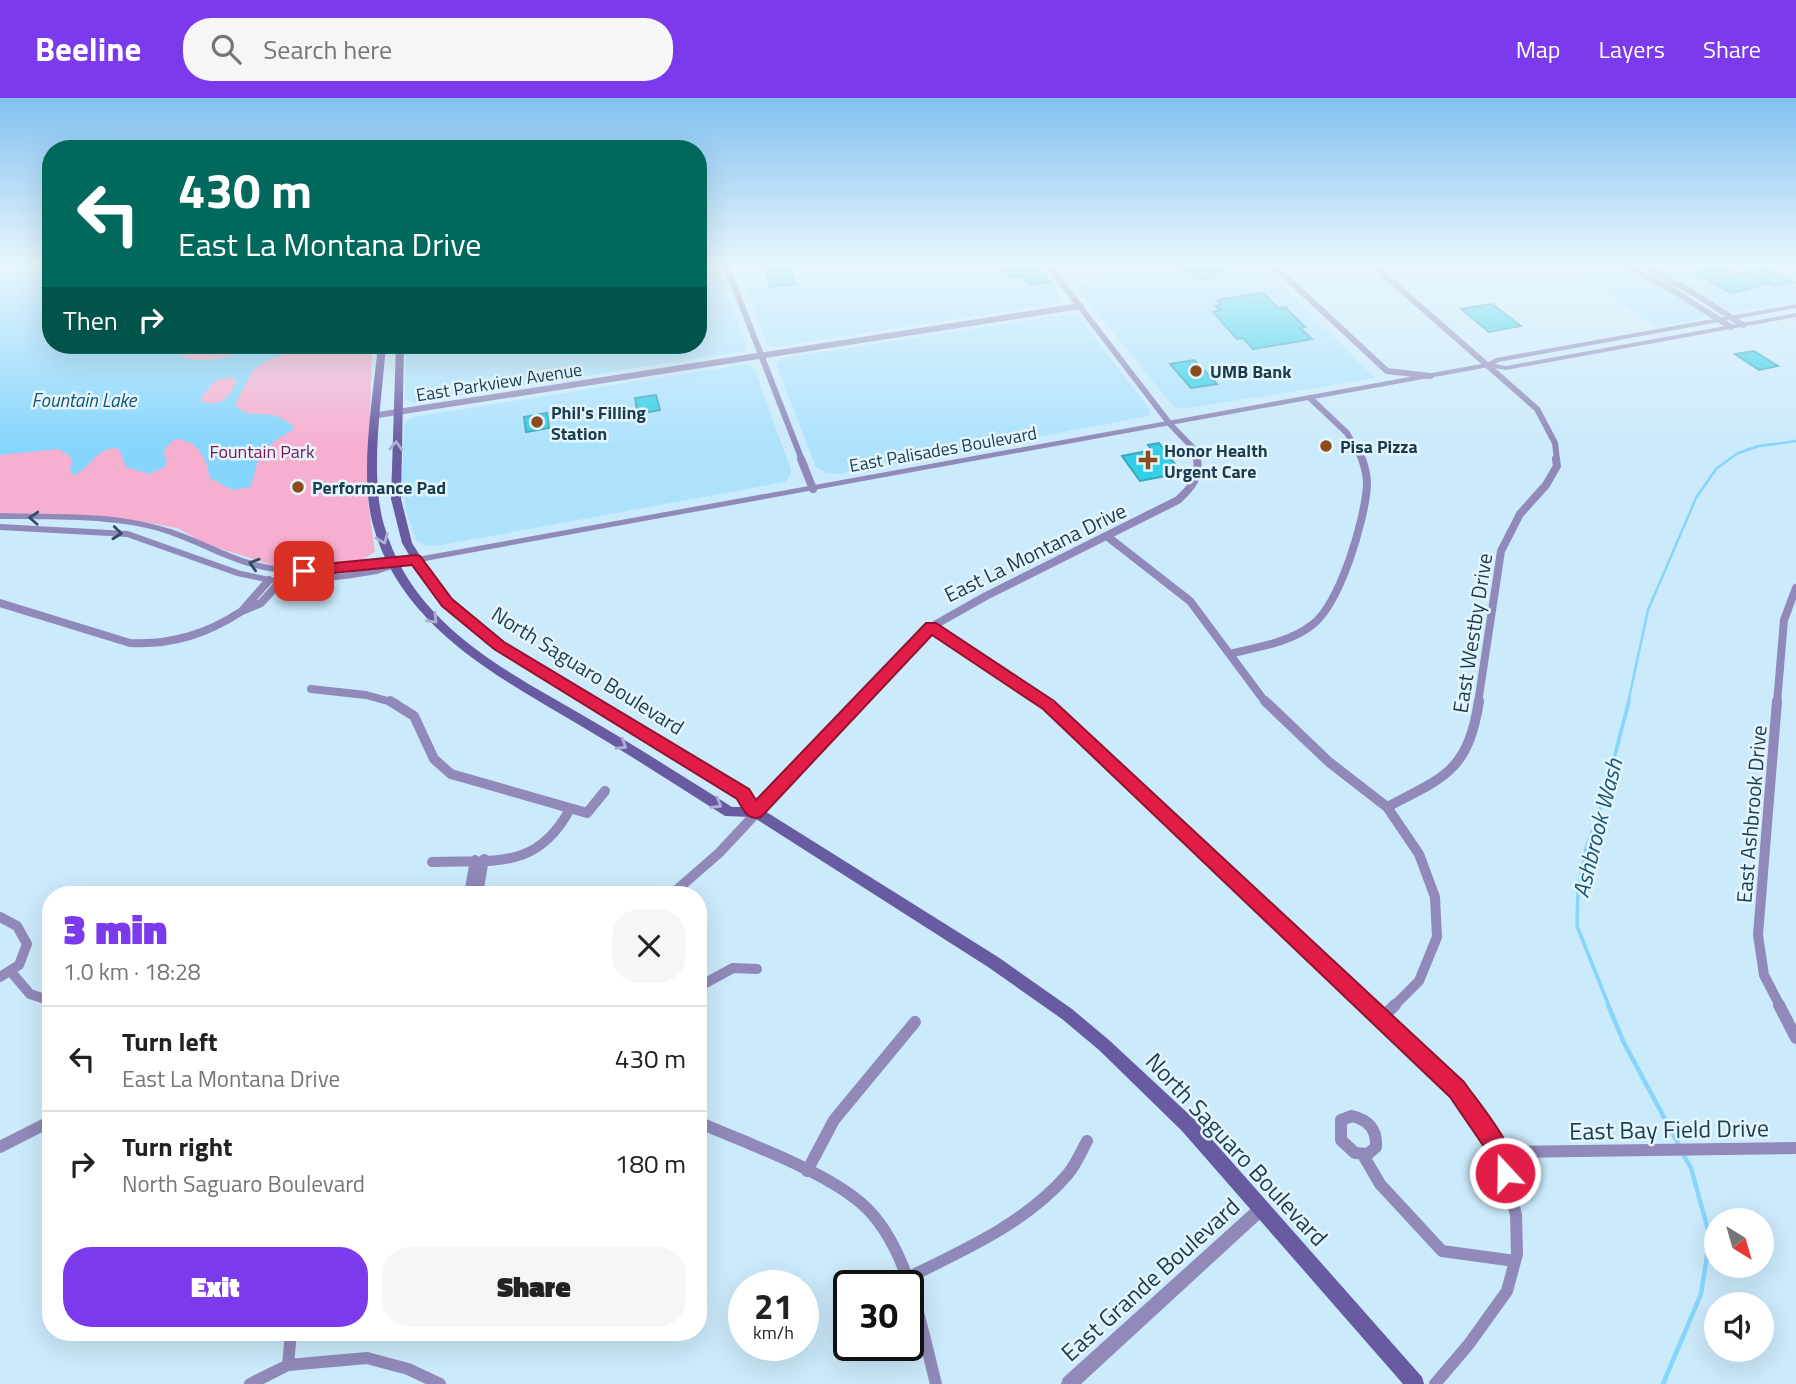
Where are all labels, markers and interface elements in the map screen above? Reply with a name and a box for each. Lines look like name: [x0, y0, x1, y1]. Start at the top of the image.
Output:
search box: [183, 18, 673, 81]
text: Beeline: [35, 24, 141, 74]
icon: search: [207, 30, 245, 68]
text: Search here: [263, 30, 392, 69]
text: Map: [1516, 31, 1561, 67]
text: Layers: [1599, 31, 1665, 67]
text: Share: [1703, 31, 1761, 67]
text: 430 m: [178, 152, 312, 227]
icon: left: [63, 168, 154, 259]
text: East La Montana Drive: [178, 220, 482, 268]
text: Then: [63, 301, 118, 340]
icon: right: [132, 301, 170, 339]
street label: East Parkview Avenue: [414, 356, 584, 408]
place label: UMB Bank: [1210, 358, 1292, 385]
marker: UMB Bank: [1188, 363, 1204, 379]
water label: Fountain Lake: [32, 385, 138, 414]
place label: Phil's Filling Station: [551, 399, 646, 447]
marker: Phil's Filling Station: [529, 414, 545, 430]
street label: East Palisades Boulevard: [847, 419, 1039, 479]
place label: Pisa Pizza: [1340, 433, 1418, 460]
place label: Honor Health Urgent Care: [1164, 437, 1268, 485]
park label: Fountain Park: [209, 438, 315, 465]
marker: Pisa Pizza: [1318, 438, 1334, 454]
one-way arrow: [388, 440, 403, 451]
marker: Honor Health Urgent Care: [1138, 450, 1158, 470]
place label: Performance Pad: [312, 474, 446, 501]
marker: Performance Pad: [290, 479, 306, 495]
street label: East La Montana Drive: [938, 494, 1132, 610]
one-way arrow: [28, 510, 39, 525]
one-way arrow: [112, 525, 123, 540]
one-way arrow: [375, 533, 389, 545]
pin: [274, 541, 334, 601]
street label: East Westby Drive: [1444, 551, 1500, 715]
icon: arrive: [285, 552, 323, 590]
one-way arrow: [248, 558, 260, 573]
street label: North Saguaro Boulevard: [485, 598, 691, 742]
one-way arrow: [424, 611, 437, 624]
street label: East Ashbrook Drive: [1727, 724, 1775, 904]
one-way arrow: [614, 736, 627, 749]
water label: Ashbrook Wash: [1563, 754, 1631, 901]
one-way arrow: [710, 795, 723, 808]
text: 3 min: [63, 896, 167, 960]
button: close: [612, 909, 686, 983]
text: 1.0 km · 18:28: [63, 954, 201, 989]
text: Turn left: [122, 1022, 217, 1061]
text: 430 m: [615, 1039, 686, 1078]
icon: left: [63, 1040, 101, 1078]
street label: North Saguaro Boulevard: [1137, 1044, 1337, 1254]
text: East La Montana Drive: [122, 1061, 340, 1096]
street label: East Bay Field Drive: [1569, 1109, 1769, 1149]
text: Turn right: [122, 1127, 233, 1166]
position arrow: [1468, 1136, 1542, 1210]
text: 180 m: [615, 1144, 686, 1183]
icon: right: [63, 1145, 101, 1183]
text: North Saguaro Boulevard: [122, 1166, 365, 1201]
street label: East Grande Boulevard: [1052, 1189, 1248, 1369]
north arrow: [1704, 1208, 1774, 1278]
map controls: [1704, 1208, 1774, 1362]
button: Exit: [63, 1247, 368, 1327]
button: Share: [382, 1247, 686, 1327]
speed limit sign: 30: [833, 1270, 924, 1361]
text: 21: [754, 1279, 793, 1333]
button: sound: [1704, 1292, 1774, 1362]
text: km/h: [753, 1319, 794, 1346]

